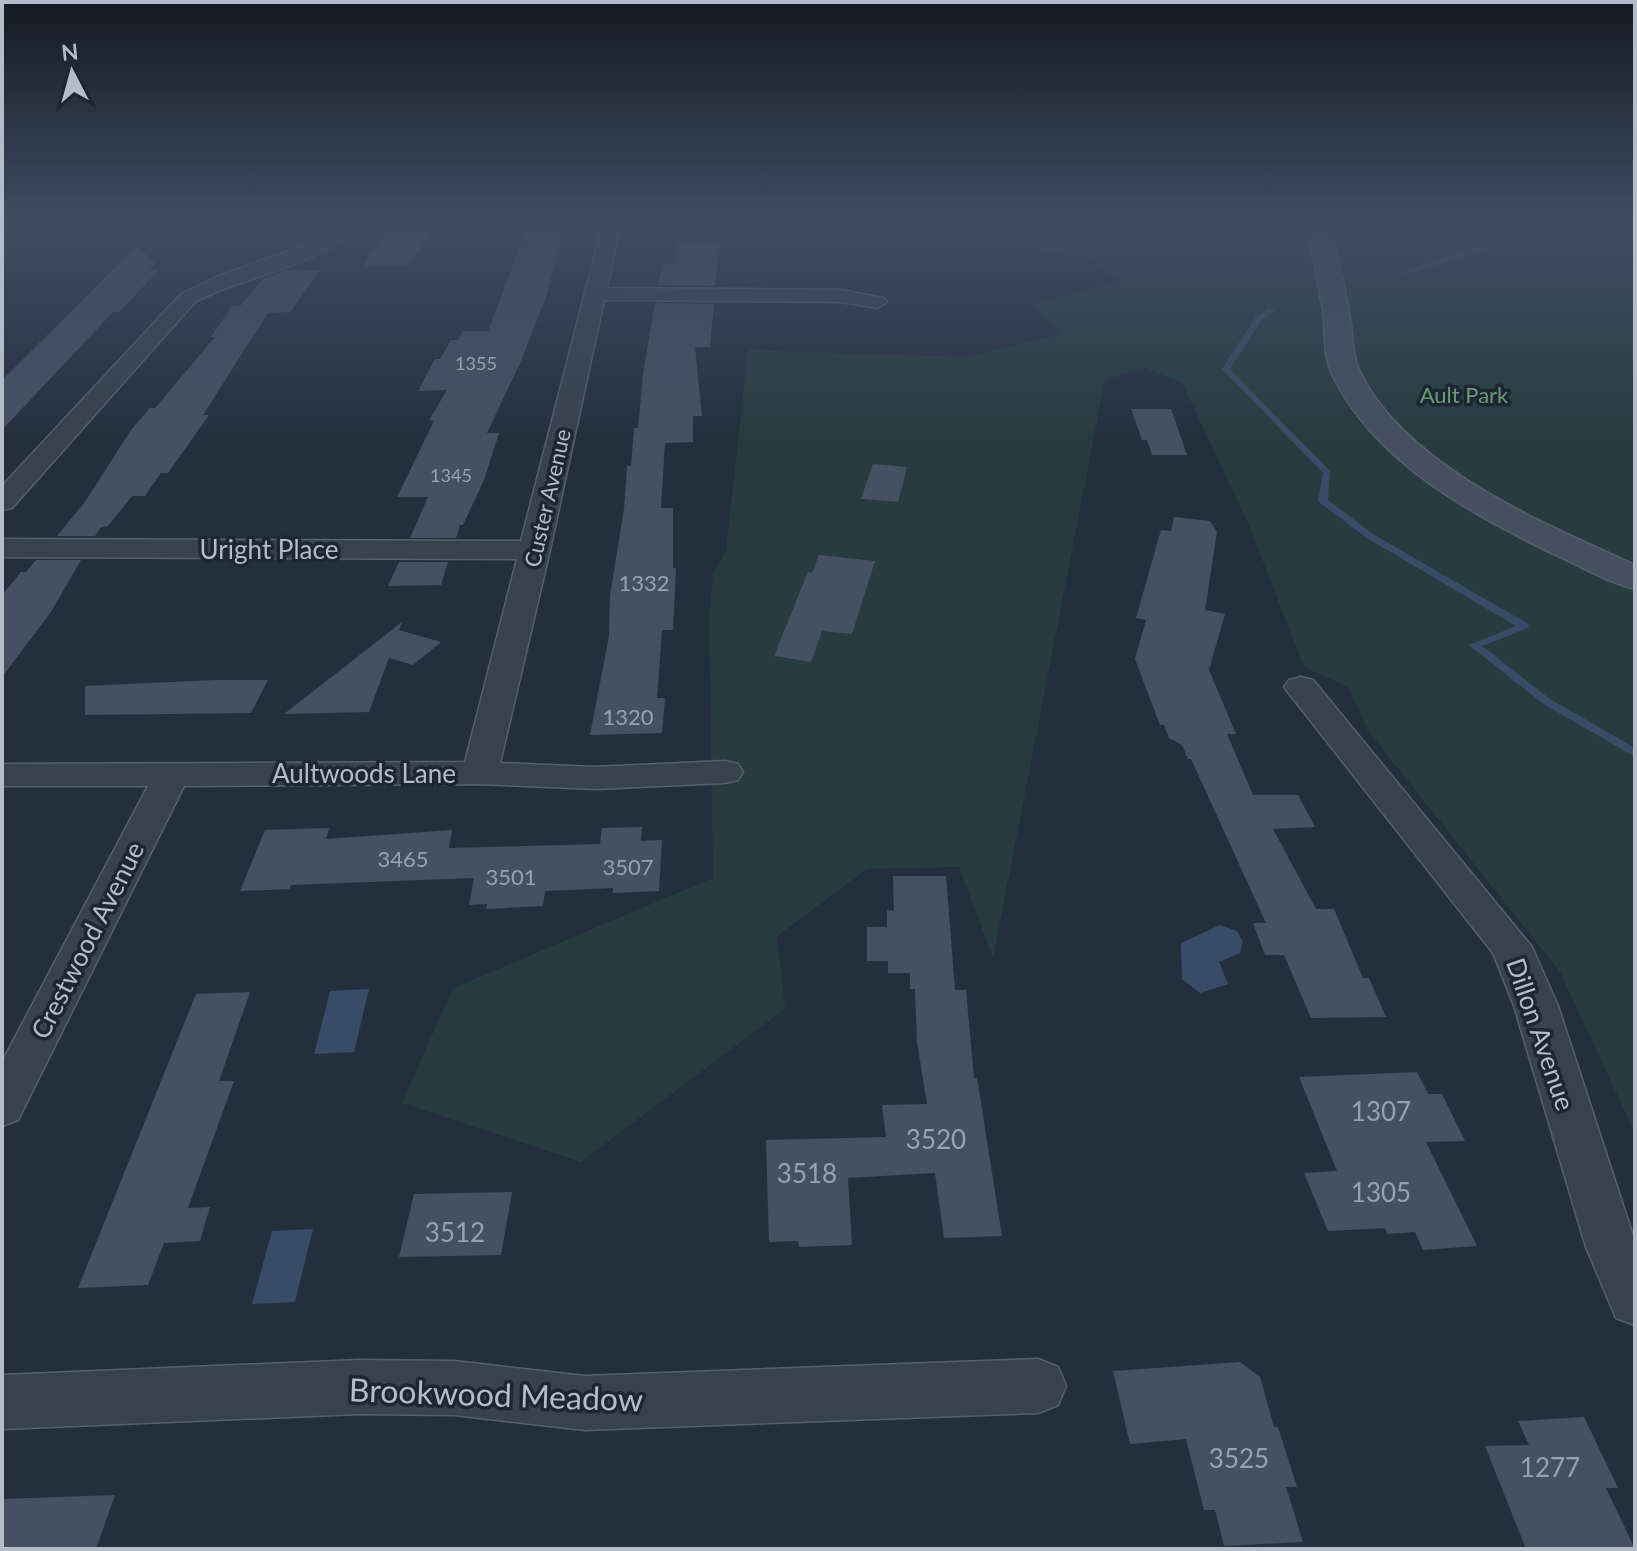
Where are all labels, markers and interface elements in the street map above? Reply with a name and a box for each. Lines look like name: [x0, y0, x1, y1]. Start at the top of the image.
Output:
north arrow: [32, 32, 112, 112]
text: N: [60, 37, 80, 66]
house number: 1355: [455, 352, 497, 374]
park label: Ault Park: [1420, 381, 1509, 408]
street label: Custer Avenue: [518, 426, 576, 570]
house number: 1345: [430, 464, 472, 486]
street label: Uright Place: [200, 533, 338, 565]
house number: 1332: [618, 569, 670, 596]
house number: 1320: [602, 703, 654, 730]
street label: Aultwoods Lane: [272, 757, 456, 789]
street label: Crestwood Avenue: [24, 836, 150, 1044]
house number: 3465: [377, 845, 429, 872]
house number: 3507: [602, 853, 654, 880]
house number: 3501: [485, 863, 537, 890]
street label: Dillon Avenue: [1500, 954, 1582, 1114]
house number: 1307: [1351, 1095, 1411, 1127]
house number: 3520: [906, 1123, 966, 1155]
house number: 3518: [777, 1157, 837, 1189]
house number: 1305: [1351, 1176, 1411, 1208]
house number: 3512: [425, 1216, 485, 1248]
street label: Brookwood Meadow: [348, 1369, 644, 1419]
house number: 3525: [1209, 1442, 1269, 1474]
house number: 1277: [1520, 1451, 1580, 1483]

